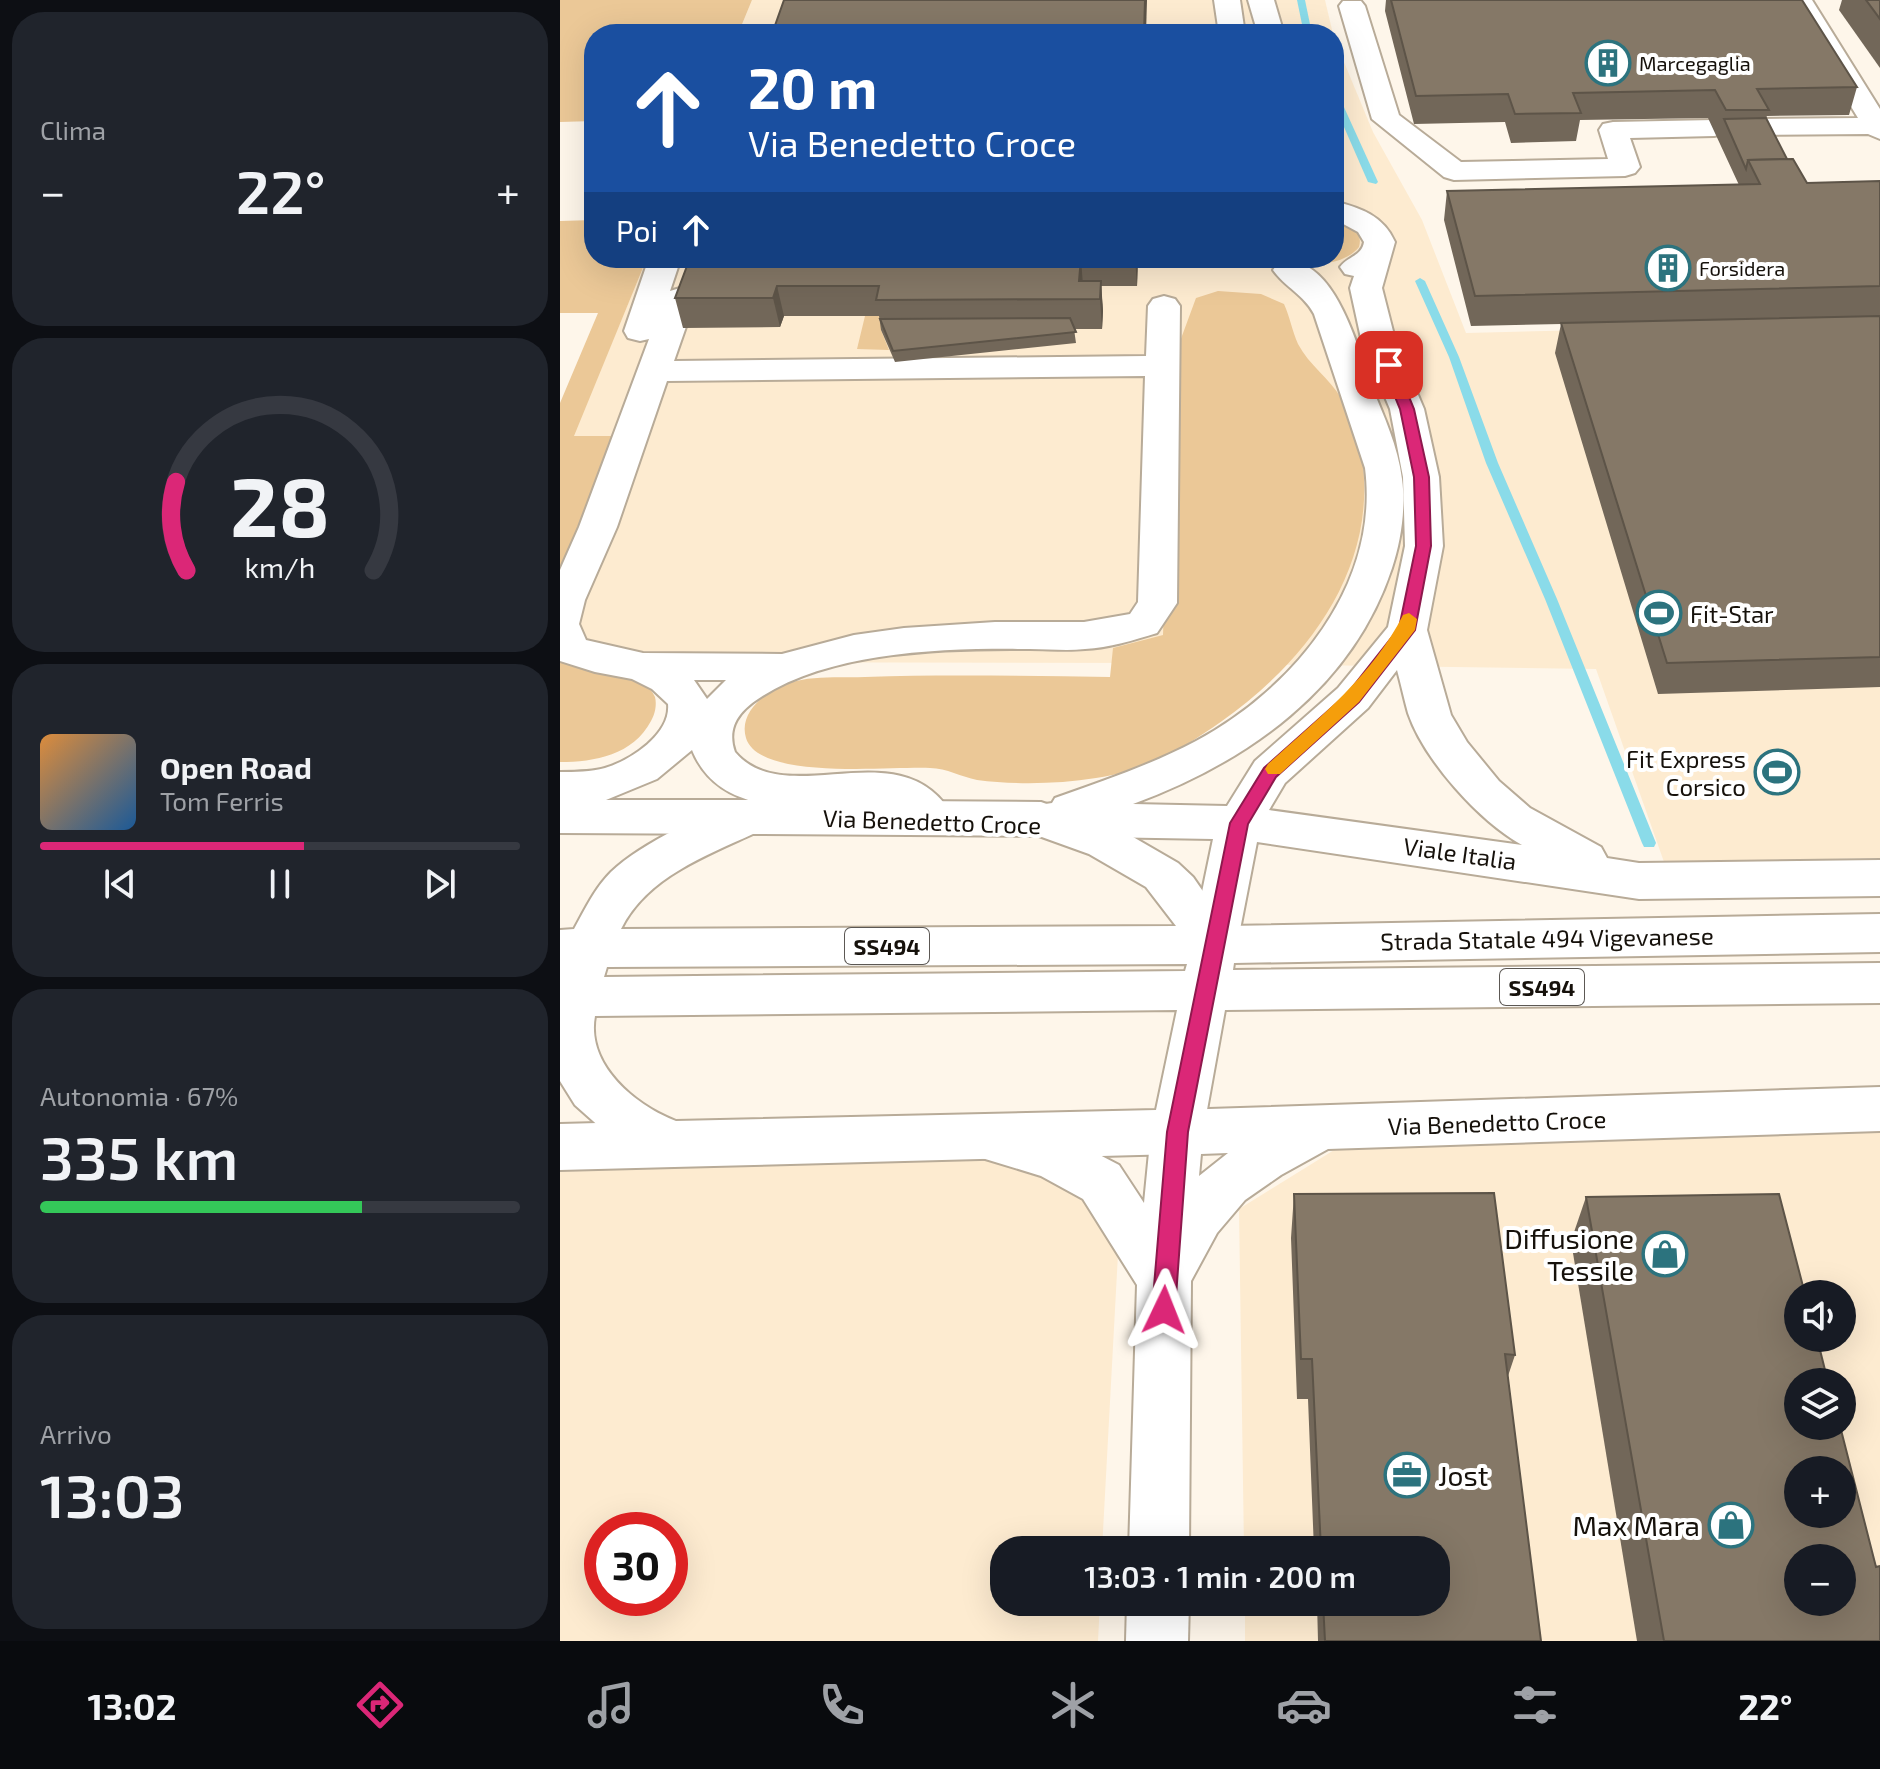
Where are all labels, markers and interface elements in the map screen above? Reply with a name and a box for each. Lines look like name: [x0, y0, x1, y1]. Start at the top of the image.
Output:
building icon: Marcegaglia: [1584, 39, 1632, 87]
place label: Marcegaglia: [1639, 51, 1751, 75]
text: 20 m: [748, 53, 877, 120]
icon: ahead: [616, 56, 720, 160]
text: Clima: [40, 114, 106, 145]
text: Via Benedetto Croce: [748, 121, 1076, 164]
text: 22°: [236, 154, 326, 226]
text: −: [40, 164, 66, 217]
text: +: [496, 164, 520, 217]
icon: ahead: [674, 208, 718, 252]
text: Poi: [616, 212, 658, 248]
building icon: Forsidera: [1644, 244, 1692, 292]
place label: Forsidera: [1699, 256, 1785, 280]
pin: [1355, 331, 1423, 399]
icon: arrive: [1367, 343, 1411, 387]
text: 28: [230, 453, 330, 553]
text: km/h: [245, 549, 315, 584]
sports icon: Fit-Star: [1635, 589, 1683, 637]
place label: Fit-Star: [1690, 599, 1774, 628]
place label: Fit Express Corsico: [1626, 744, 1746, 801]
sports icon: Fit Express Corsico: [1753, 748, 1801, 796]
text: Open Road: [160, 749, 312, 785]
text: Tom Ferris: [160, 785, 284, 816]
street label: Via Benedetto Croce: [822, 803, 1042, 839]
street label: Viale Italia: [1402, 831, 1518, 875]
icon: previous: [98, 862, 142, 906]
icon: pause: [258, 862, 302, 906]
icon: next: [418, 862, 462, 906]
street label: Strada Statale 494 Vigevanese: [1380, 921, 1714, 955]
road number: SS494: [845, 928, 929, 964]
road number: SS494: [1500, 969, 1584, 1005]
text: Autonomia · 67%: [40, 1080, 238, 1111]
street label: Via Benedetto Croce: [1387, 1104, 1607, 1140]
text: 335 km: [40, 1120, 238, 1192]
place label: Diffusione Tessile: [1504, 1221, 1634, 1287]
shop icon: Diffusione Tessile: [1641, 1230, 1689, 1278]
position arrow: [1122, 1268, 1206, 1352]
map controls: [1784, 1280, 1856, 1616]
button: sound: [1784, 1280, 1856, 1352]
button: layers: [1784, 1368, 1856, 1440]
text: Arrivo: [40, 1418, 112, 1449]
office icon: Jost: [1383, 1451, 1431, 1499]
button: +: [1784, 1456, 1856, 1528]
text: 13:03: [40, 1458, 185, 1530]
place label: Jost: [1438, 1458, 1488, 1492]
shop icon: Max Mara: [1707, 1501, 1755, 1549]
place label: Max Mara: [1573, 1508, 1700, 1542]
speed limit sign: 30: [584, 1512, 688, 1616]
button: −: [1784, 1544, 1856, 1616]
text: 13:03 · 1 min · 200 m: [1084, 1558, 1356, 1594]
icon: directions: [352, 1677, 408, 1733]
icon: music: [583, 1677, 639, 1733]
icon: phone: [814, 1677, 870, 1733]
icon: climate: [1045, 1677, 1101, 1733]
icon: car: [1276, 1677, 1332, 1733]
icon: filters: [1507, 1677, 1563, 1733]
text: 13:02: [88, 1684, 176, 1727]
text: 22°: [1738, 1684, 1792, 1727]

